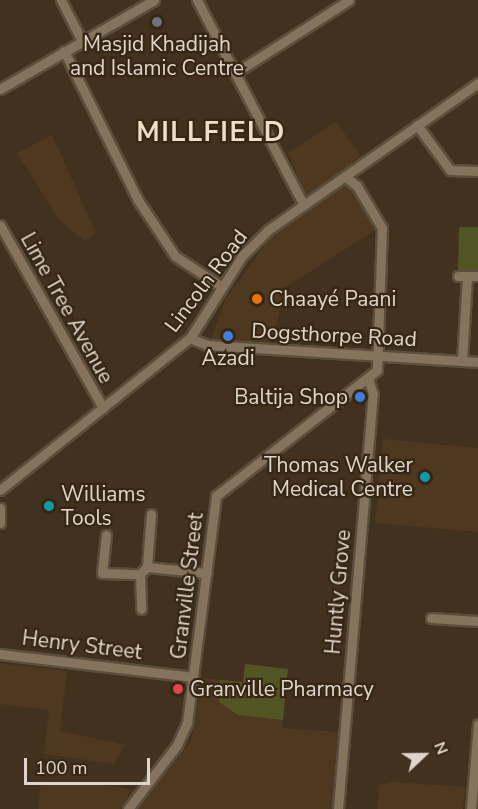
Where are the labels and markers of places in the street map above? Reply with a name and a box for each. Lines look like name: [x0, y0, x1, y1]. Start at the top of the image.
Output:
marker: Masjid Khadijah and Islamic Centre: [150, 15, 164, 29]
place label: Masjid Khadijah and Islamic Centre: [70, 31, 244, 81]
place label: Chaayé Paani: [269, 286, 396, 312]
marker: Chaayé Paani: [250, 292, 264, 306]
marker: Azadi: [221, 329, 235, 343]
place label: Azadi: [201, 345, 255, 371]
place label: Baltija Shop: [234, 384, 348, 410]
marker: Baltija Shop: [353, 390, 367, 404]
place label: Thomas Walker Medical Centre: [264, 452, 413, 502]
marker: Thomas Walker Medical Centre: [418, 470, 432, 484]
place label: Williams Tools: [61, 481, 146, 531]
marker: Williams Tools: [42, 499, 56, 513]
place label: Granville Pharmacy: [190, 676, 374, 702]
marker: Granville Pharmacy: [171, 682, 185, 696]

